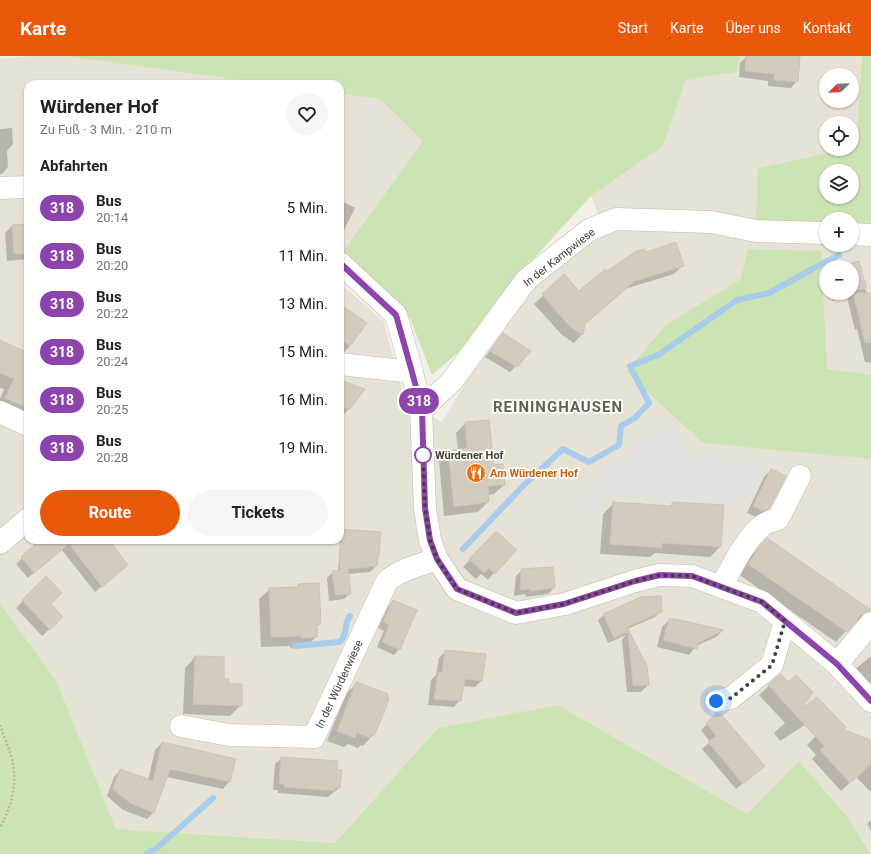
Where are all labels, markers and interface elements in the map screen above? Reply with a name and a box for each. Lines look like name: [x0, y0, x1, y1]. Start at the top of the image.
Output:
text: Karte: [20, 17, 66, 40]
text: Start: [618, 20, 648, 36]
text: Karte: [670, 20, 704, 36]
text: Über uns: [726, 20, 781, 36]
text: Kontakt: [803, 20, 851, 36]
north arrow: [819, 68, 859, 108]
map controls: [819, 68, 859, 300]
button: heart: [286, 93, 328, 135]
text: Würdener Hof: [40, 95, 158, 118]
button: locate: [819, 116, 859, 156]
text: Zu Fuß · 3 Min. · 210 m: [40, 122, 172, 137]
text: Abfahrten: [40, 157, 108, 175]
button: layers: [819, 164, 859, 204]
text: Bus: [96, 192, 122, 210]
text: 5 Min.: [287, 199, 328, 217]
text: 318: [50, 200, 74, 216]
text: 20:14: [96, 210, 128, 225]
button: +: [819, 212, 859, 252]
street label: In der Kampwiese: [521, 225, 598, 289]
text: Bus: [96, 240, 122, 258]
text: 11 Min.: [278, 247, 328, 265]
text: 318: [50, 248, 74, 264]
text: 20:20: [96, 258, 128, 273]
button: −: [819, 260, 859, 300]
text: Bus: [96, 288, 122, 306]
text: 13 Min.: [278, 295, 328, 313]
text: 318: [50, 296, 74, 312]
text: 20:22: [96, 306, 128, 321]
text: Bus: [96, 336, 122, 354]
text: 15 Min.: [278, 343, 328, 361]
text: 318: [50, 344, 74, 360]
text: 20:24: [96, 354, 128, 369]
text: Bus: [96, 384, 122, 402]
line badge: 318: [396, 388, 442, 414]
text: 16 Min.: [278, 391, 328, 409]
text: 318: [50, 392, 74, 408]
text: 318: [407, 393, 431, 409]
district label: REININGHAUSEN: [493, 398, 623, 416]
text: 20:25: [96, 402, 128, 417]
text: Bus: [96, 432, 122, 450]
text: 19 Min.: [278, 439, 328, 457]
text: 318: [50, 440, 74, 456]
marker: Würdener Hof: [414, 446, 432, 464]
place label: Würdener Hof: [435, 449, 504, 462]
text: 20:28: [96, 450, 128, 465]
restaurant icon: Am Würdener Hof: [465, 462, 487, 484]
place label: Am Würdener Hof: [490, 467, 578, 480]
button: Route: [40, 490, 180, 536]
button: Tickets: [188, 490, 328, 536]
street label: In der Würdenwiese: [313, 638, 366, 730]
your location: [706, 691, 726, 711]

